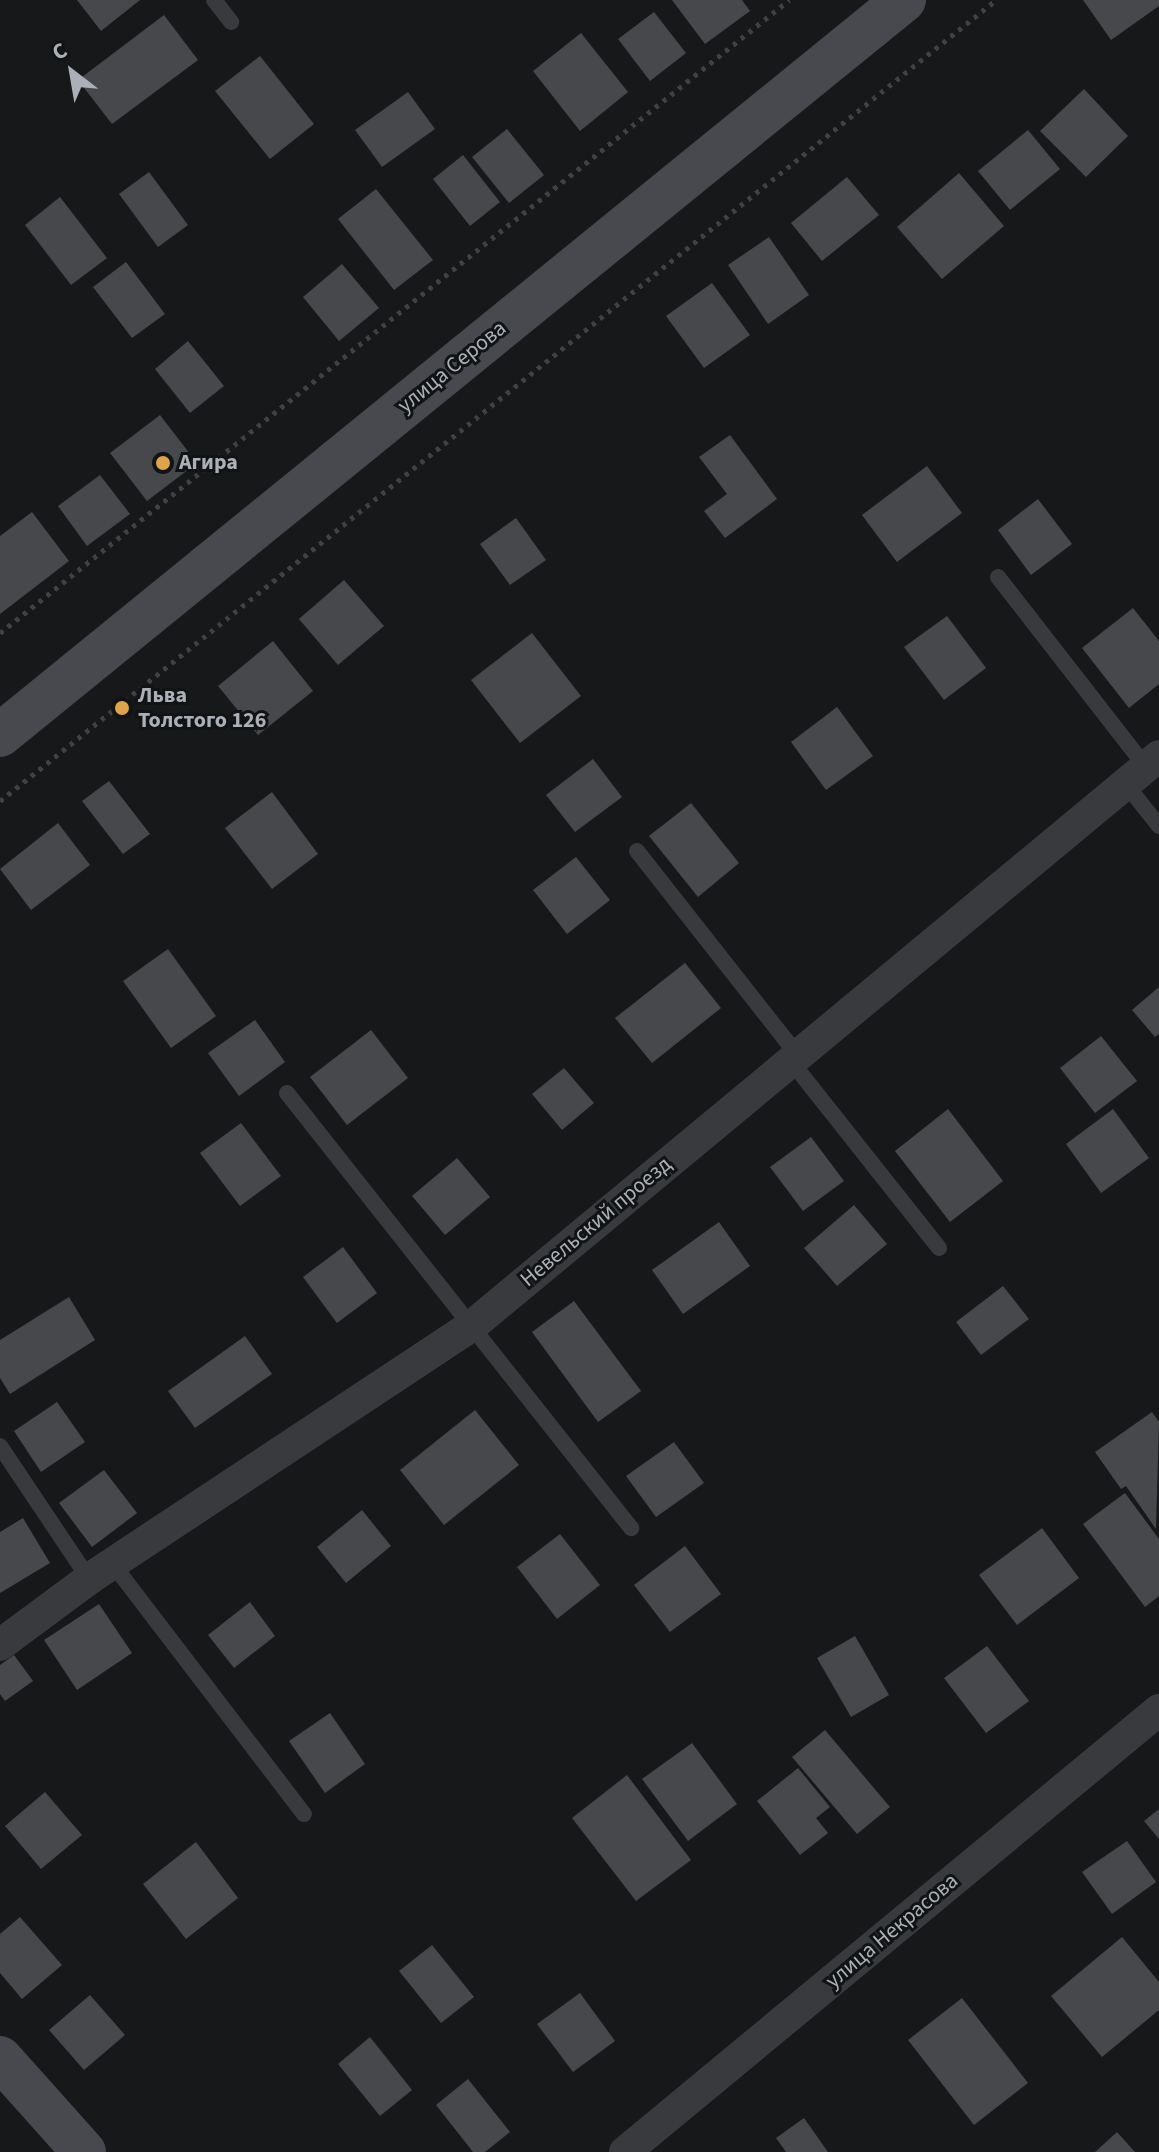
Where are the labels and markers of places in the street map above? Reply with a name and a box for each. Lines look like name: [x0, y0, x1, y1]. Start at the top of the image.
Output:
place label: Агира: [179, 450, 238, 476]
marker: Агира: [154, 454, 172, 472]
place label: Льва Толстого 126: [138, 682, 266, 734]
marker: Льва Толстого 126: [113, 699, 131, 717]

